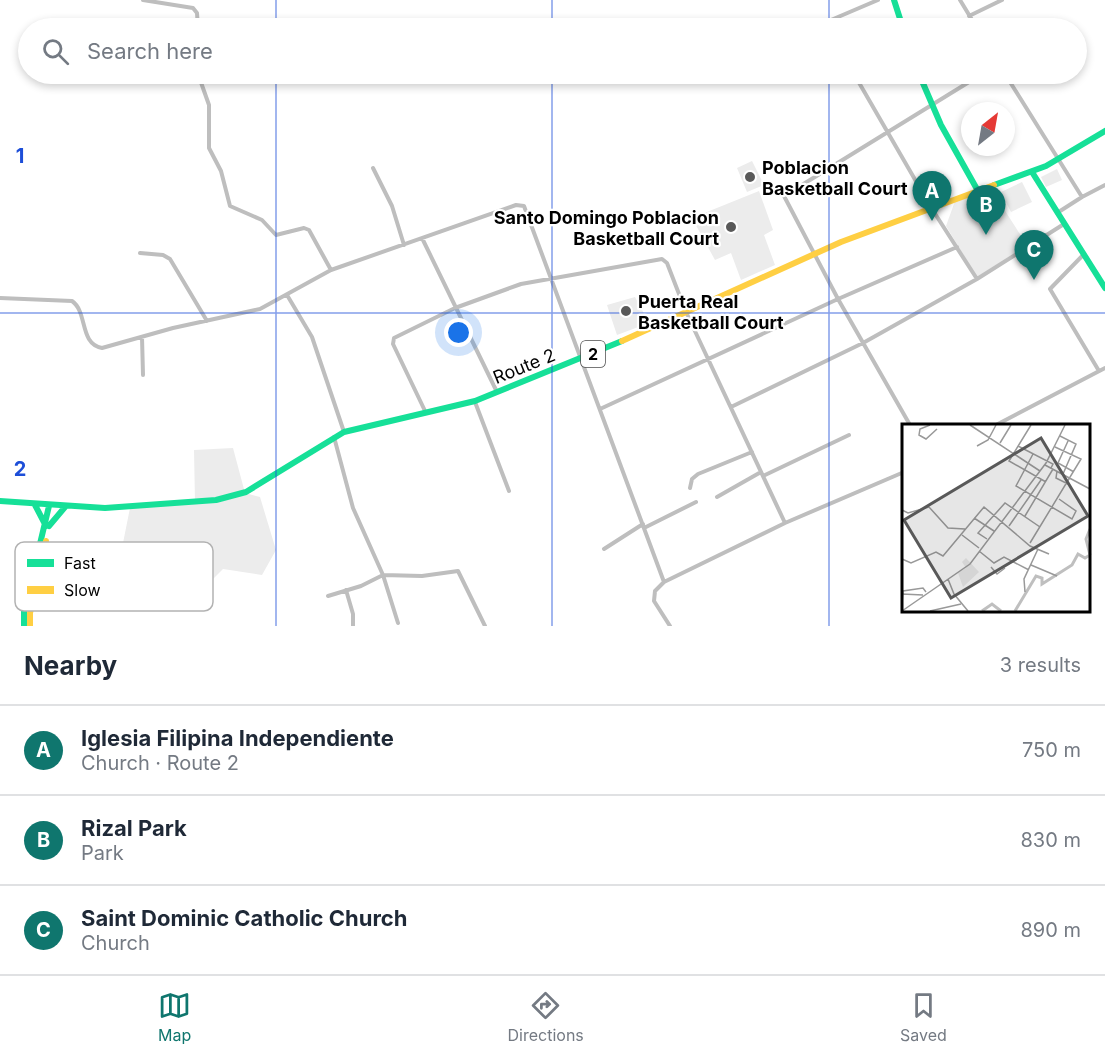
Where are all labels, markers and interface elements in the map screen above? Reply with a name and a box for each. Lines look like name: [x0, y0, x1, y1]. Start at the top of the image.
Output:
search box: [18, 18, 1087, 84]
icon: search: [39, 35, 72, 68]
text: Search here: [87, 38, 213, 64]
north arrow: [961, 102, 1015, 156]
text: 1: [16, 144, 24, 168]
place label: Poblacion Basketball Court: [762, 157, 908, 199]
marker: Poblacion Basketball Court: [743, 170, 757, 184]
pin: A: [912, 172, 952, 221]
pin: B: [966, 186, 1006, 235]
place label: Santo Domingo Poblacion Basketball Court: [494, 207, 719, 249]
marker: Santo Domingo Poblacion Basketball Court: [724, 220, 738, 234]
pin: C: [1014, 230, 1054, 280]
place label: Puerta Real Basketball Court: [638, 291, 784, 333]
marker: Puerta Real Basketball Court: [619, 304, 633, 318]
your location: [444, 318, 473, 347]
road number: 2: [581, 341, 605, 367]
street label: Route 2: [490, 344, 558, 388]
inset map: [902, 424, 1090, 611]
text: 2: [14, 457, 26, 481]
legend: [15, 542, 213, 611]
text: Fast: [64, 553, 96, 573]
text: Slow: [64, 580, 101, 600]
text: Nearby: [24, 650, 117, 681]
text: 3 results: [1000, 653, 1081, 677]
text: Iglesia Filipina Independiente: [81, 725, 394, 751]
text: A: [36, 738, 51, 762]
text: 750 m: [1022, 738, 1081, 762]
text: Church · Route 2: [81, 751, 239, 775]
text: Rizal Park: [81, 815, 187, 841]
text: B: [37, 828, 50, 852]
text: 830 m: [1021, 828, 1081, 852]
text: Park: [81, 841, 124, 865]
text: Saint Dominic Catholic Church: [81, 905, 408, 931]
text: C: [36, 918, 51, 942]
text: 890 m: [1020, 918, 1081, 942]
text: Church: [81, 931, 150, 955]
tab: Map: [158, 989, 191, 1045]
tab: Directions: [508, 989, 584, 1045]
tab: Saved: [900, 989, 947, 1045]

